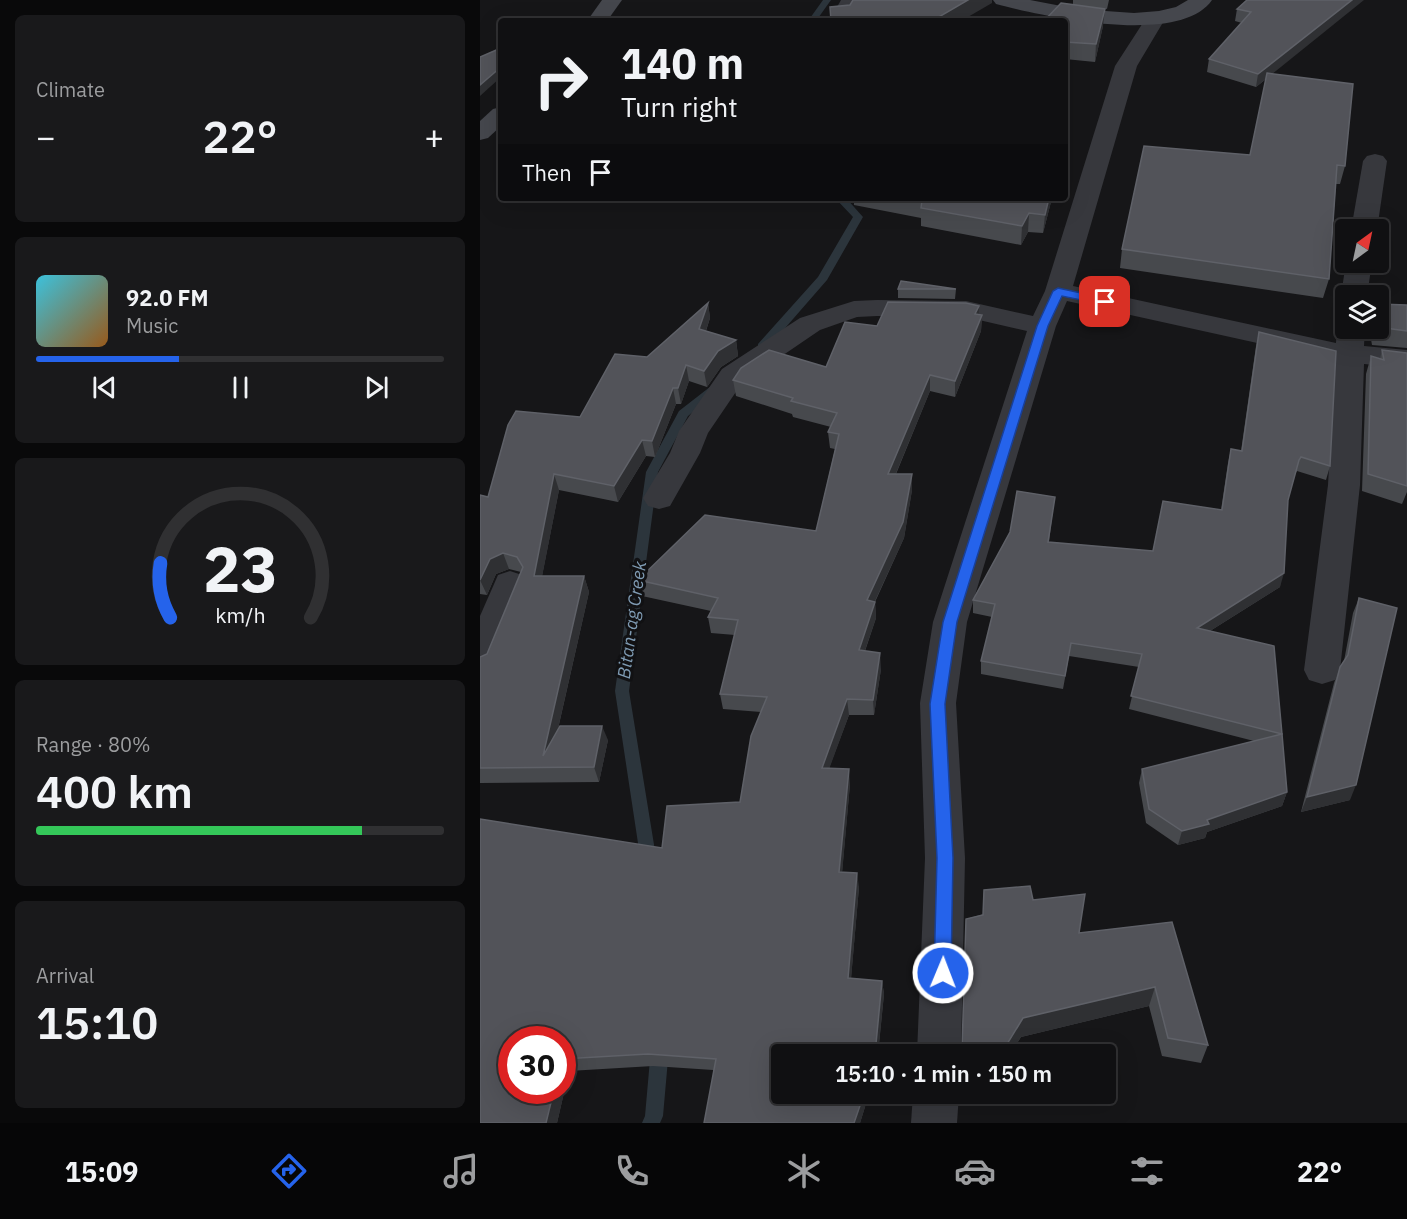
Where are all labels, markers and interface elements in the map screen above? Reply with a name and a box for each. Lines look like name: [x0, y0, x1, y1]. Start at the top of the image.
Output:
text: 140 m: [621, 36, 744, 91]
icon: right: [522, 42, 600, 120]
text: Climate: [36, 76, 105, 103]
text: Turn right: [621, 89, 738, 124]
text: 22°: [202, 107, 278, 165]
text: −: [36, 115, 56, 158]
text: +: [424, 115, 444, 158]
icon: arrive: [584, 156, 617, 189]
text: Then: [522, 158, 572, 187]
north arrow: [1335, 219, 1389, 273]
map controls: [1335, 219, 1389, 339]
pin: [1079, 276, 1130, 327]
text: 92.0 FM: [126, 283, 209, 312]
icon: arrive: [1088, 285, 1121, 318]
button: layers: [1335, 285, 1389, 339]
text: Music: [126, 312, 178, 339]
icon: previous: [88, 371, 121, 404]
icon: pause: [224, 371, 257, 404]
icon: next: [360, 371, 393, 404]
text: 23: [203, 529, 277, 610]
water label: Bitan-ag Creek: [612, 559, 651, 680]
text: km/h: [215, 602, 265, 630]
text: Range · 80%: [36, 731, 151, 758]
text: 400 km: [36, 762, 193, 820]
position arrow: [911, 941, 975, 1005]
text: Arrival: [36, 962, 94, 989]
text: 15:10: [36, 993, 158, 1051]
speed limit sign: 30: [498, 1026, 576, 1104]
text: 15:10 · 1 min · 150 m: [835, 1059, 1052, 1088]
icon: directions: [268, 1150, 310, 1192]
icon: music: [440, 1150, 482, 1192]
icon: phone: [611, 1150, 653, 1192]
icon: climate: [783, 1150, 825, 1192]
icon: car: [954, 1150, 996, 1192]
icon: filters: [1126, 1150, 1168, 1192]
text: 15:09: [65, 1154, 138, 1189]
text: 22°: [1297, 1154, 1342, 1189]

